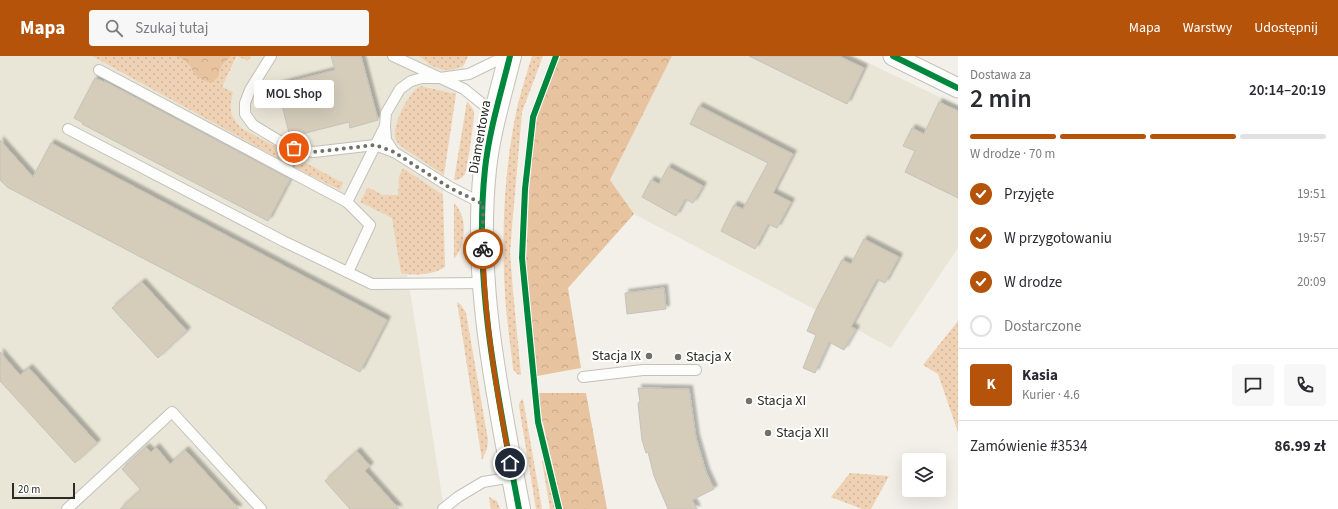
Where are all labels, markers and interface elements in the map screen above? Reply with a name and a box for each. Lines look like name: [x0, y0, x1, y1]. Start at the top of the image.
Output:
search box: [89, 10, 369, 46]
text: Mapa: [20, 15, 65, 42]
icon: search: [103, 17, 125, 39]
text: Szukaj tutaj: [135, 18, 208, 39]
text: Mapa: [1129, 18, 1161, 38]
text: Warstwy: [1183, 18, 1232, 38]
text: Udostępnij: [1254, 18, 1318, 38]
text: Dostawa za: [970, 66, 1031, 84]
callout: MOL Shop: [254, 80, 334, 108]
text: 2 min: [970, 80, 1032, 117]
text: 20:14–20:19: [1249, 80, 1326, 101]
text: MOL Shop: [266, 85, 322, 103]
street label: Diamentowa: [464, 99, 496, 175]
pin: [277, 131, 311, 165]
icon: bag: [283, 137, 305, 159]
text: W drodze · 70 m: [970, 145, 1055, 163]
icon: check: [970, 183, 992, 205]
text: Przyjęte: [1004, 184, 1054, 205]
text: 19:51: [1297, 185, 1326, 203]
icon: check: [970, 227, 992, 249]
text: W przygotowaniu: [1004, 228, 1112, 249]
courier: [463, 229, 503, 269]
text: 19:57: [1297, 229, 1326, 247]
icon: bike: [472, 238, 494, 260]
icon: check: [970, 271, 992, 293]
text: W drodze: [1004, 272, 1062, 293]
text: 20:09: [1297, 273, 1326, 291]
text: Dostarczone: [1004, 316, 1082, 337]
place label: Stacja IX: [592, 346, 641, 366]
place label: Stacja X: [686, 347, 732, 367]
marker: Stacja IX: [644, 351, 654, 361]
marker: Stacja X: [673, 352, 683, 362]
button: chat: [1232, 364, 1274, 406]
button: phone: [1284, 364, 1326, 406]
text: Kasia: [1022, 365, 1058, 386]
text: K: [986, 374, 996, 395]
text: Kurier · 4.6: [1022, 386, 1080, 404]
place label: Stacja XI: [757, 391, 806, 411]
marker: Stacja XI: [744, 396, 754, 406]
place label: Stacja XII: [776, 423, 829, 443]
marker: Stacja XII: [763, 428, 773, 438]
text: Zamówienie #3534: [970, 436, 1087, 457]
text: 86.99 zł: [1275, 436, 1326, 457]
pin: [493, 446, 527, 480]
icon: home: [499, 452, 521, 474]
map controls: [902, 453, 946, 497]
button: layers: [902, 453, 946, 497]
scale bar: [12, 481, 75, 500]
text: 20 m: [18, 482, 40, 497]

